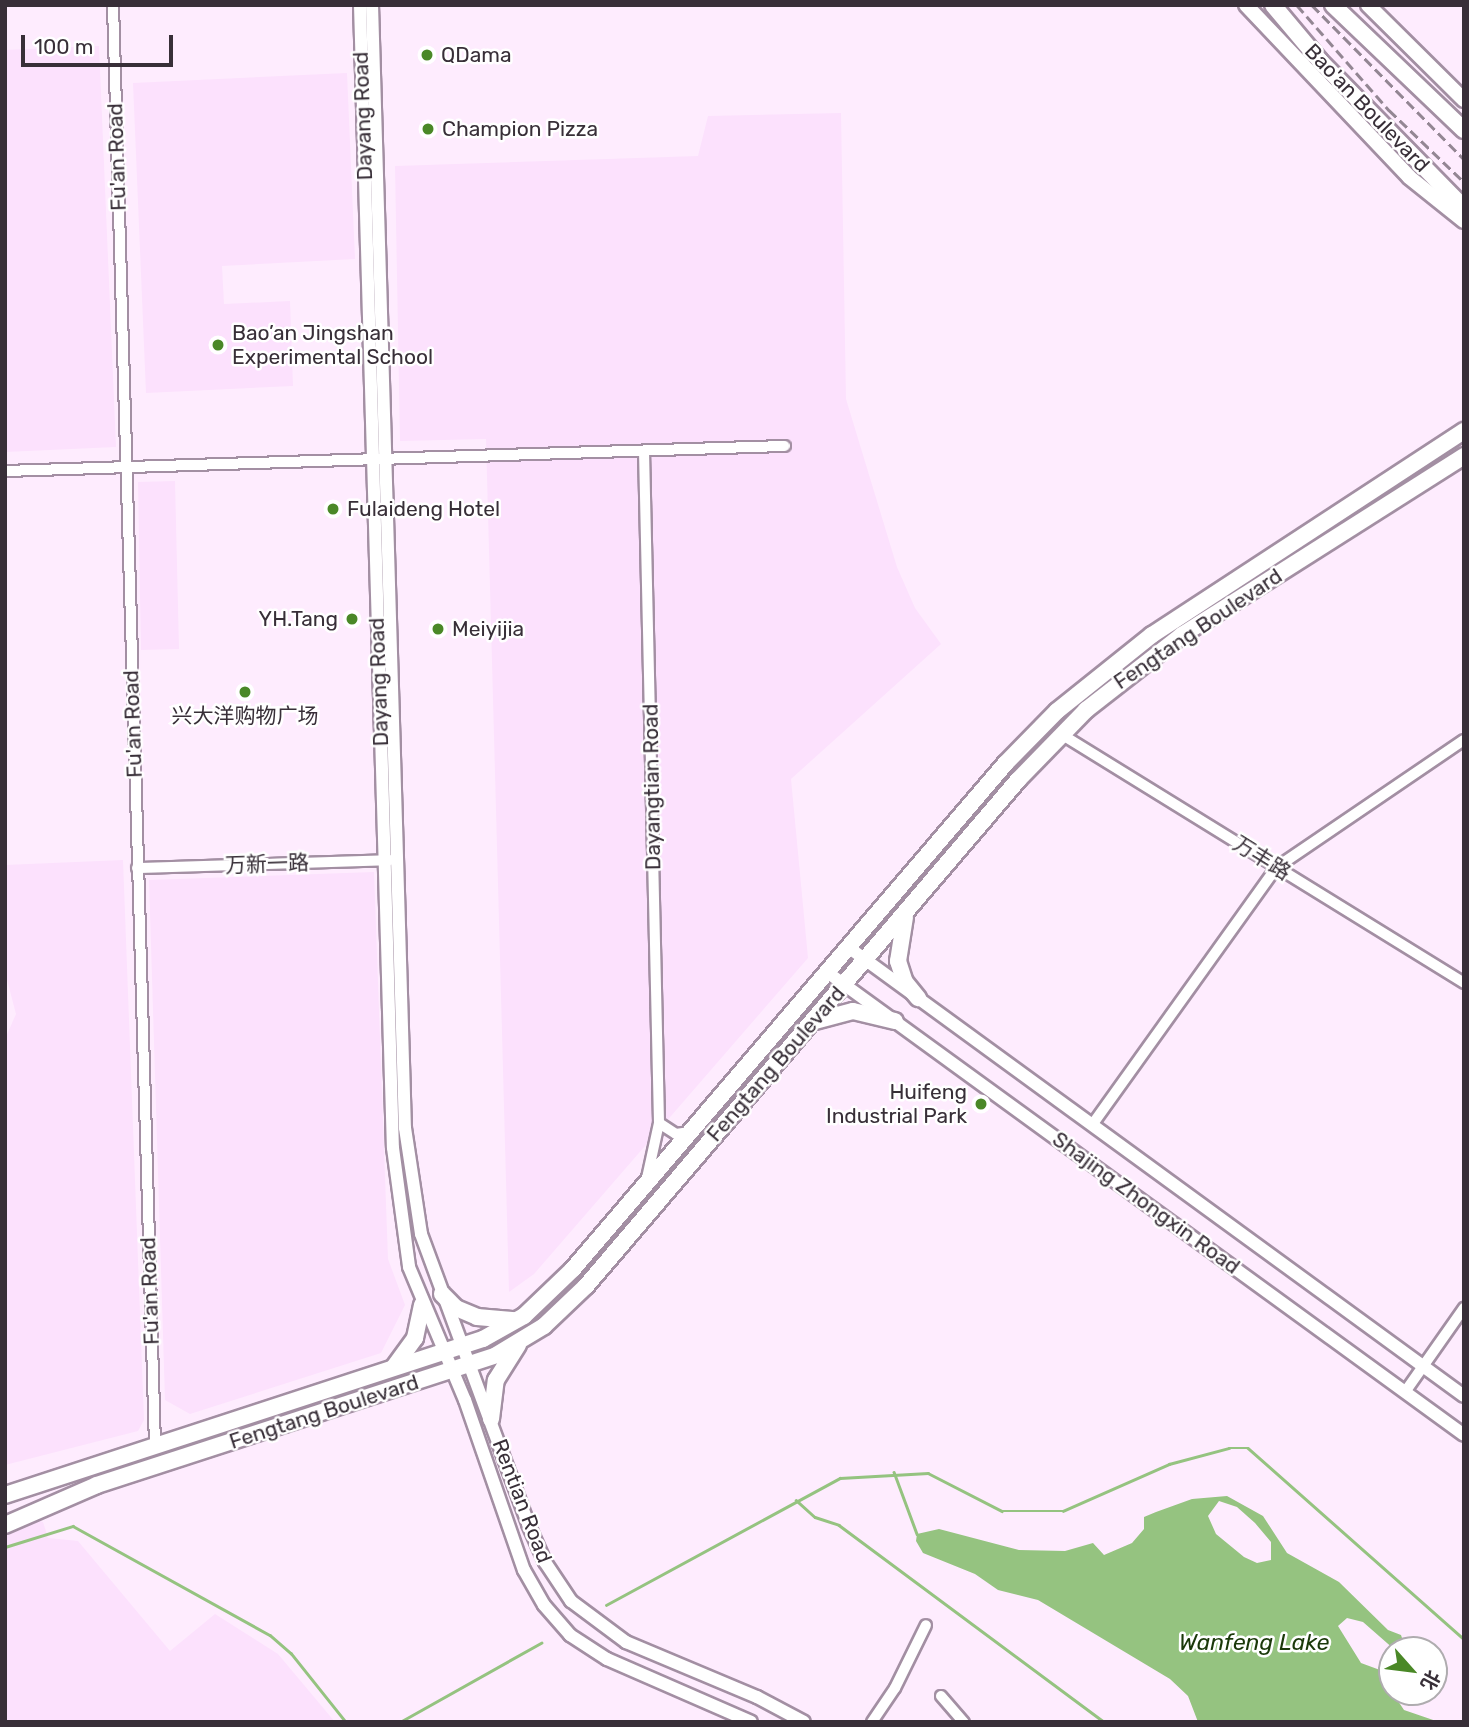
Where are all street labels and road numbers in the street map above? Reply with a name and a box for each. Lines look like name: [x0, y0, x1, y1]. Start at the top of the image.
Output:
street label: Bao'an Boulevard: [1299, 39, 1435, 177]
street label: Dayang Road: [348, 51, 378, 181]
street label: Fu'an Road: [103, 103, 131, 211]
street label: Fengtang Boulevard: [1109, 563, 1287, 695]
street label: Dayang Road: [364, 617, 394, 747]
street label: Fu'an Road: [119, 670, 147, 778]
street label: Dayangtian Road: [638, 704, 666, 870]
street label: 万丰路: [1229, 831, 1295, 885]
street label: 万新一路: [225, 850, 309, 878]
street label: Fengtang Boulevard: [702, 981, 850, 1147]
street label: Shajing Zhongxin Road: [1047, 1127, 1245, 1279]
street label: Fu'an Road: [136, 1237, 164, 1345]
street label: Fengtang Boulevard: [226, 1369, 422, 1455]
street label: Rentian Road: [487, 1436, 557, 1566]

